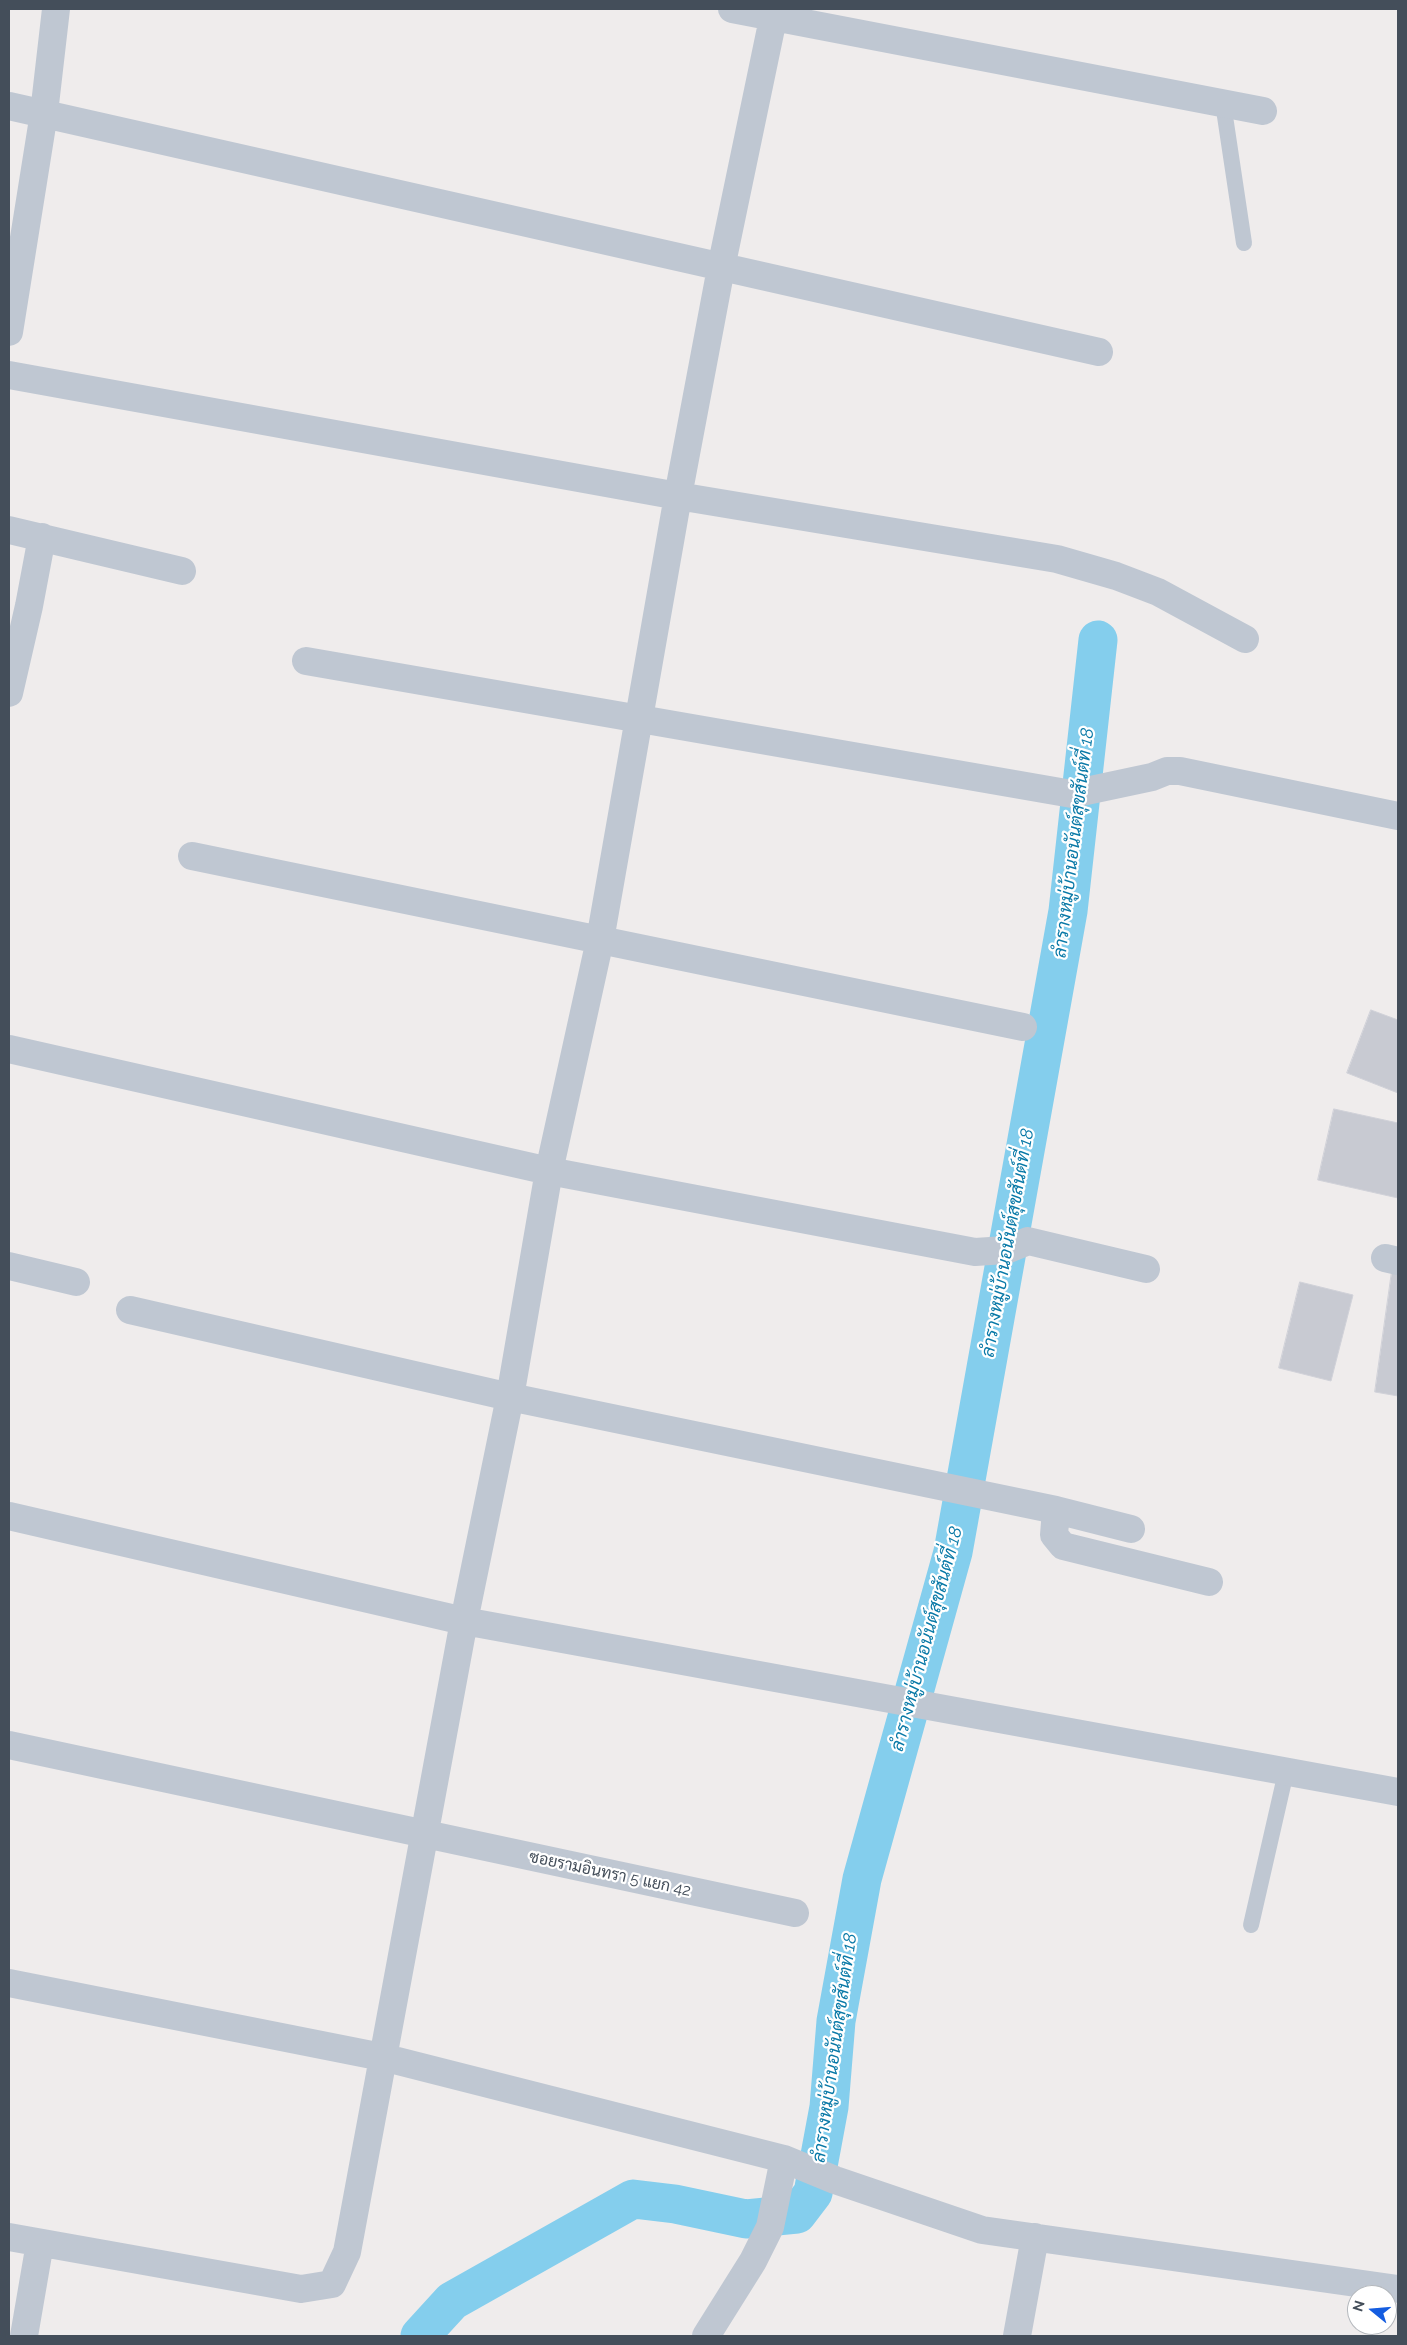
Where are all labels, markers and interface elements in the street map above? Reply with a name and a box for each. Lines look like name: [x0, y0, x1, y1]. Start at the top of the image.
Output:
water label: ลำรางหมู่บ้านอนันต์สุขสันต์ที่ 18: [1049, 727, 1099, 959]
water label: ลำรางหมู่บ้านอนันต์สุขสันต์ที่ 18: [977, 1127, 1039, 1359]
water label: ลำรางหมู่บ้านอนันต์สุขสันต์ที่ 18: [887, 1524, 967, 1754]
street label: ซอยรามอินทรา 5 แยก 42: [527, 1847, 693, 1901]
water label: ลำรางหมู่บ้านอนันต์สุขสันต์ที่ 18: [808, 1932, 862, 2164]
north arrow: [1347, 2285, 1397, 2335]
text: N: [1349, 2298, 1368, 2313]

